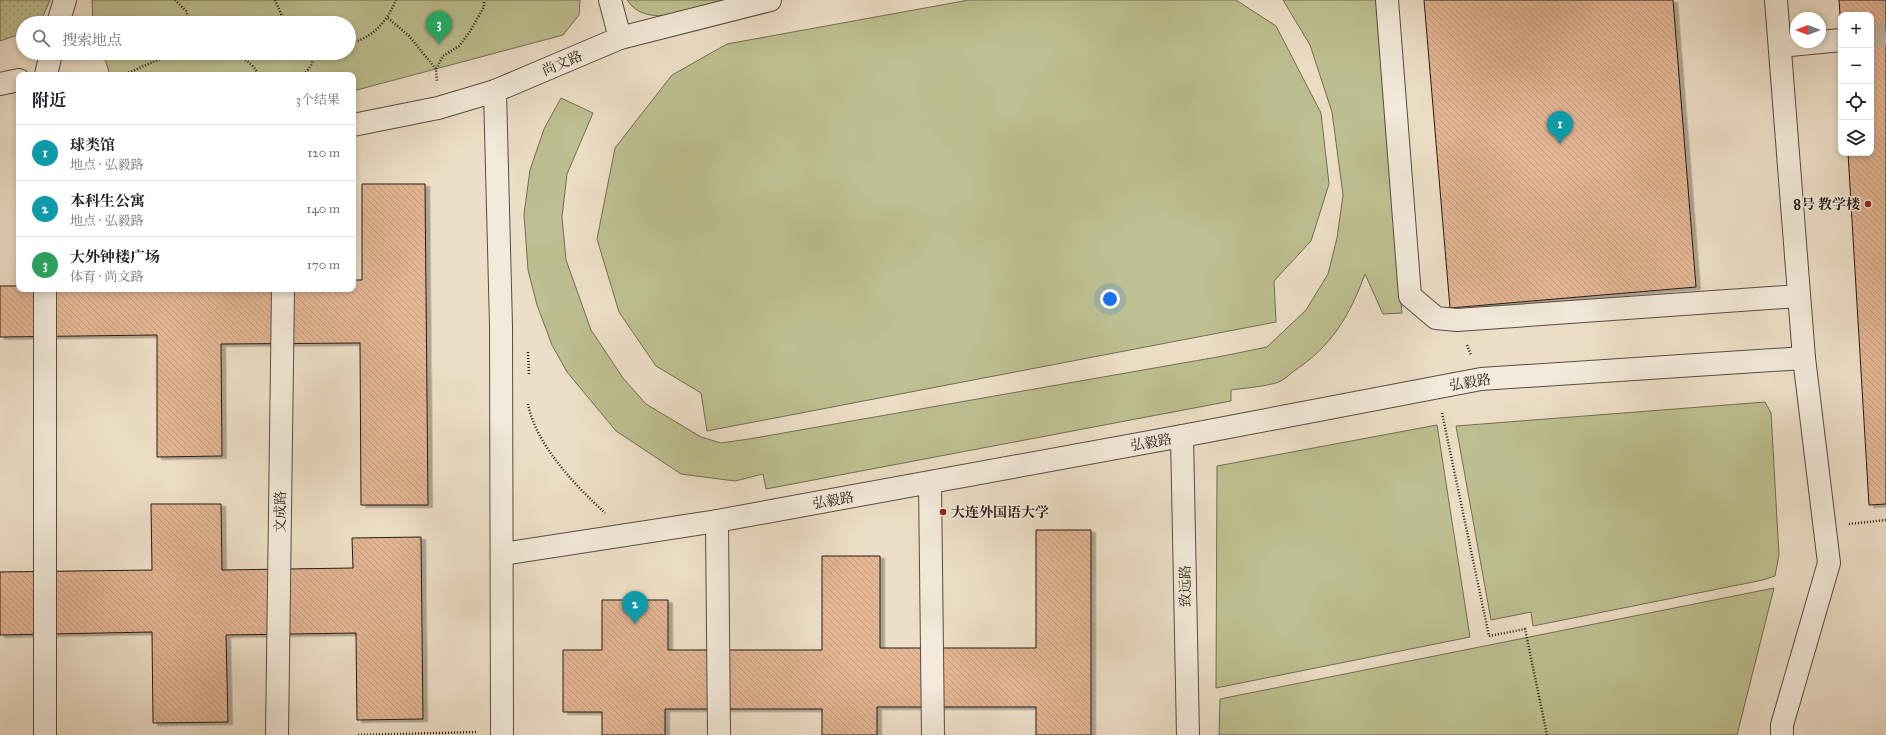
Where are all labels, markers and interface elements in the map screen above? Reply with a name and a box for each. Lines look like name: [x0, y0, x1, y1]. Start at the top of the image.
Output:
pin: 3: [426, 11, 452, 44]
north arrow: [1790, 12, 1826, 48]
map controls: [1838, 12, 1874, 156]
button: +: [1838, 12, 1874, 48]
search box: [16, 16, 356, 60]
icon: search: [30, 27, 52, 49]
text: 搜索地点: [62, 31, 122, 49]
street label: 尚文路: [540, 47, 585, 79]
button: −: [1838, 48, 1874, 84]
button: locate: [1838, 84, 1874, 120]
text: 附近: [32, 90, 66, 111]
text: 3个结果: [296, 92, 340, 108]
pin: 1: [1547, 111, 1573, 144]
button: layers: [1838, 120, 1874, 156]
text: 球类馆: [70, 136, 115, 154]
text: 1: [42, 145, 48, 161]
text: 120 m: [307, 145, 340, 161]
text: 地点 · 弘毅路: [70, 157, 143, 173]
text: 本科生公寓: [70, 192, 145, 210]
place label: 8号 教学楼: [1794, 196, 1860, 213]
marker: 8号 教学楼: [1863, 199, 1873, 209]
text: 2: [42, 201, 48, 217]
text: 140 m: [306, 201, 340, 217]
text: 地点 · 弘毅路: [70, 213, 143, 229]
text: 大外钟楼广场: [70, 248, 160, 266]
text: 3: [42, 257, 48, 273]
text: 170 m: [307, 257, 340, 273]
text: 体育 · 尚文路: [70, 269, 143, 285]
your location: [1100, 289, 1120, 309]
street label: 弘毅路: [1448, 371, 1492, 394]
street label: 弘毅路: [1129, 430, 1173, 455]
street label: 弘毅路: [811, 488, 855, 513]
street label: 文成路: [272, 491, 289, 533]
place label: 大连外国语大学: [951, 504, 1049, 521]
marker: 大连外国语大学: [938, 507, 948, 517]
street label: 致远路: [1177, 565, 1194, 607]
pin: 2: [622, 591, 648, 624]

